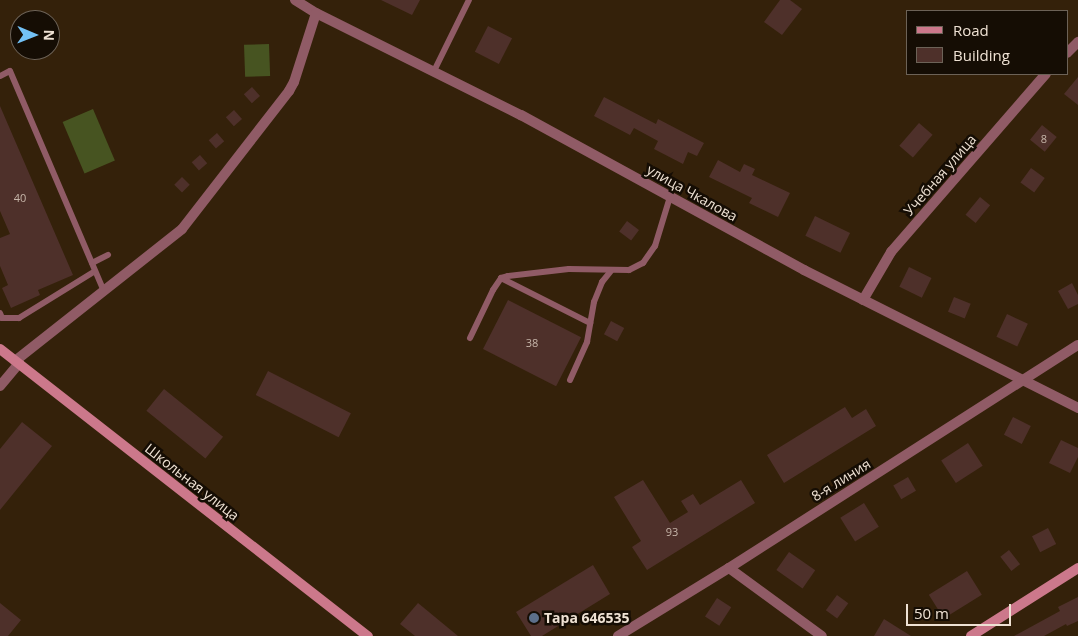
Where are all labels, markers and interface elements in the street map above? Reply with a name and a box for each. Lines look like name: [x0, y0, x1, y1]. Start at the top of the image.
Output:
north arrow: [10, 10, 60, 60]
legend: [906, 10, 1068, 75]
text: Road: [953, 20, 989, 40]
text: N: [40, 29, 59, 41]
text: Building: [953, 45, 1010, 65]
street label: Учебная улица: [900, 131, 980, 219]
house number: 8: [1041, 132, 1047, 146]
street label: улица Чкалова: [644, 161, 740, 225]
house number: 40: [14, 191, 26, 205]
house number: 38: [526, 336, 538, 350]
street label: Школьная улица: [142, 440, 242, 524]
street label: 8-я линия: [808, 455, 874, 505]
house number: 93: [666, 525, 678, 539]
scale bar: [908, 594, 1013, 626]
text: 50 m: [914, 603, 949, 623]
place label: Тара 646535: [544, 610, 630, 626]
marker: Тара 646535: [528, 612, 540, 624]

